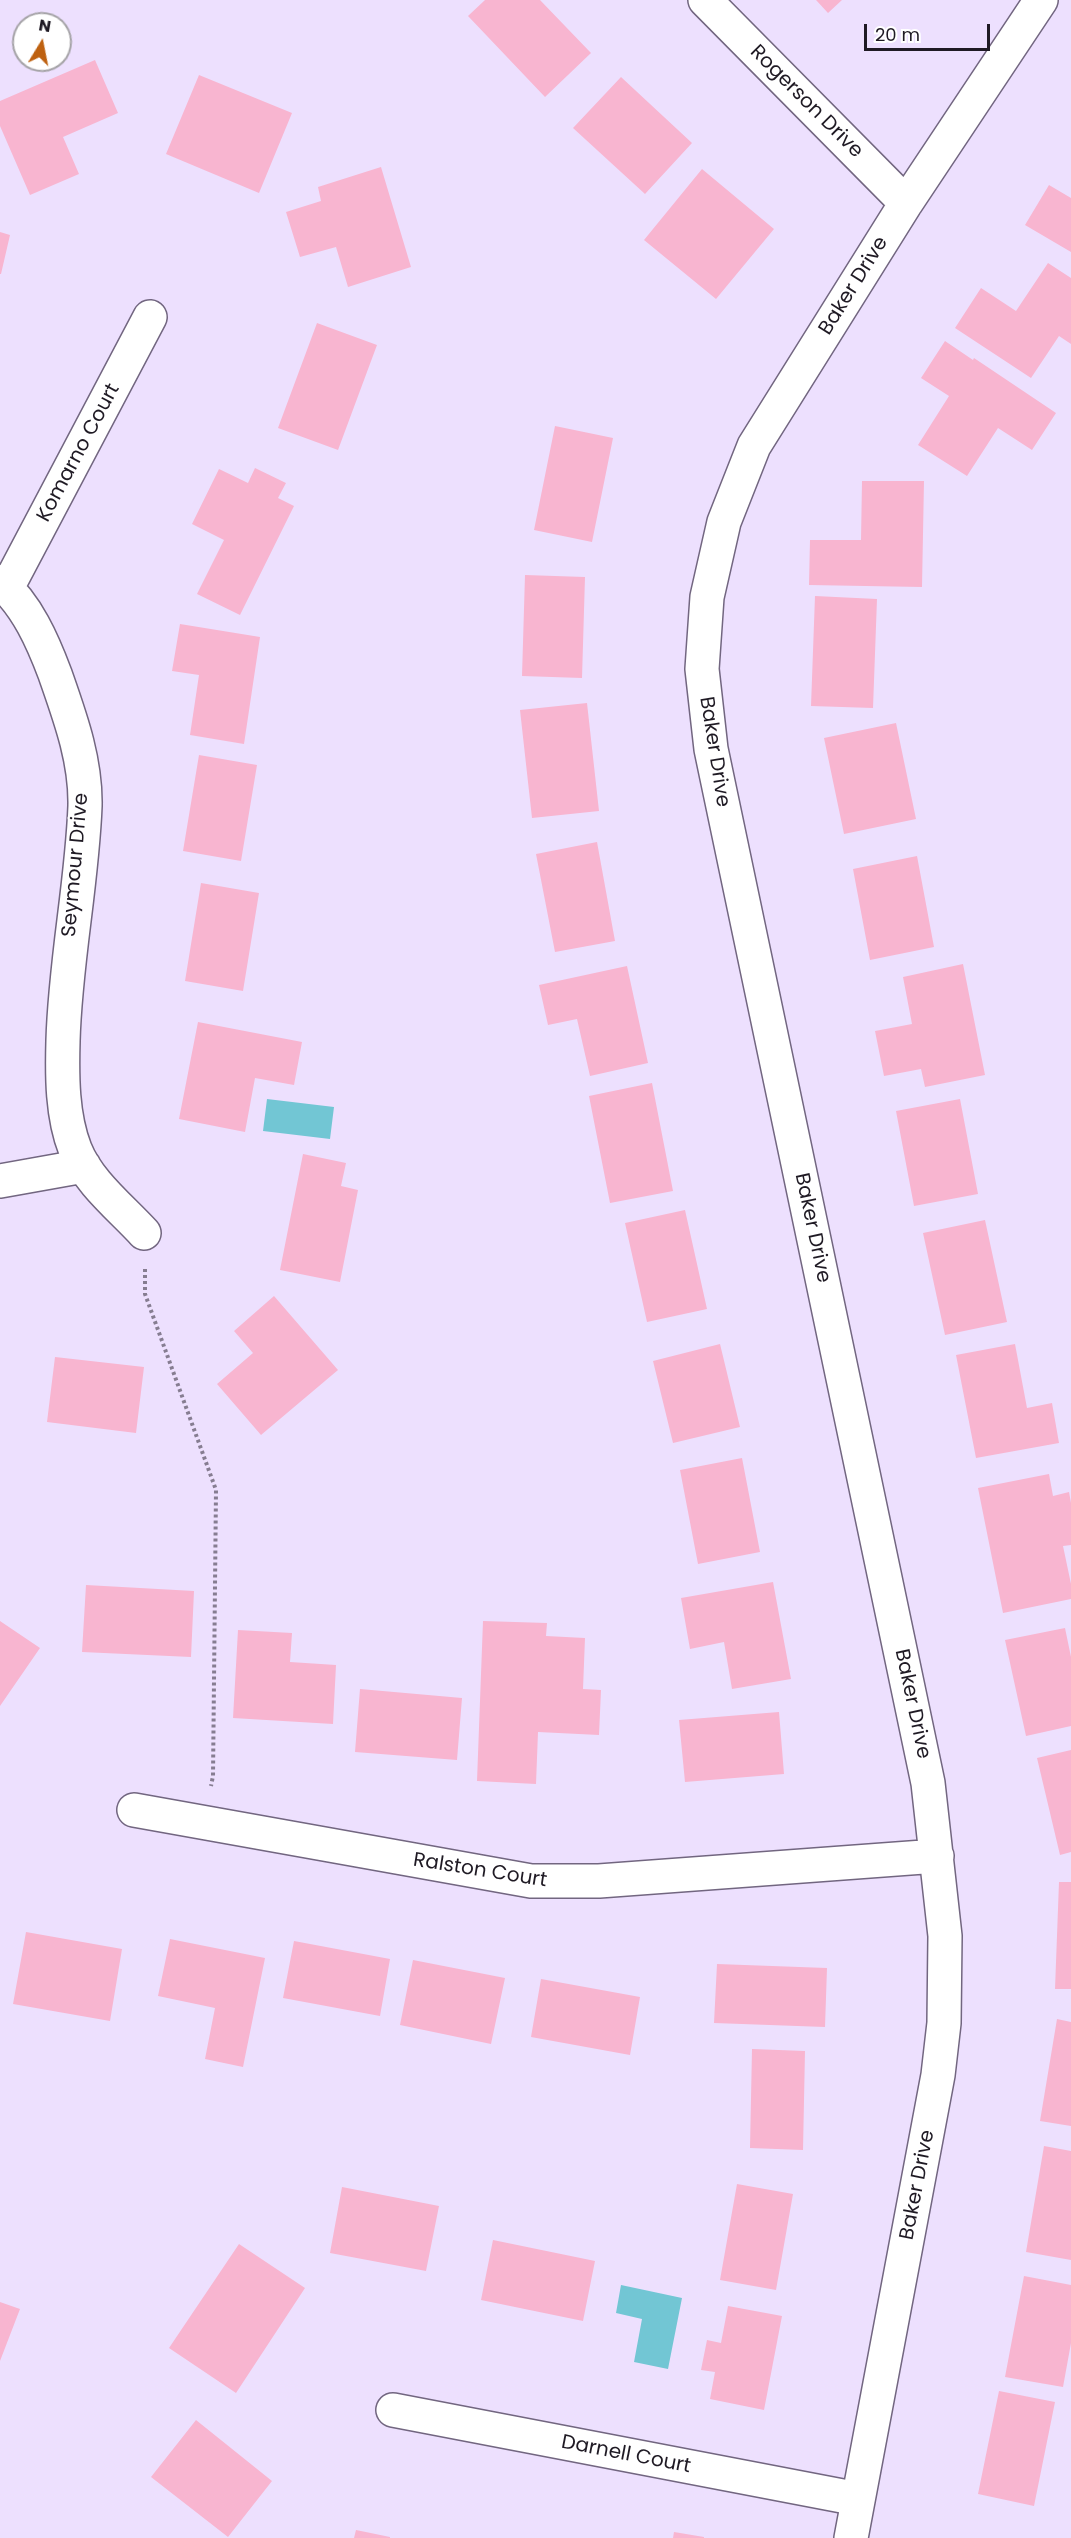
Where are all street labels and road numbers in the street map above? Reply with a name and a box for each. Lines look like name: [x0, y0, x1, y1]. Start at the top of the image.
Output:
street label: Rogerson Drive: [745, 41, 867, 163]
street label: Baker Drive: [814, 232, 894, 340]
street label: Komarno Court: [32, 380, 126, 526]
street label: Baker Drive: [693, 695, 735, 809]
street label: Seymour Drive: [58, 792, 94, 938]
street label: Baker Drive: [789, 1171, 835, 1285]
street label: Baker Drive: [889, 1647, 935, 1761]
street label: Ralston Court: [411, 1849, 549, 1893]
street label: Baker Drive: [896, 2128, 940, 2242]
street label: Darnell Court: [559, 2431, 693, 2479]

